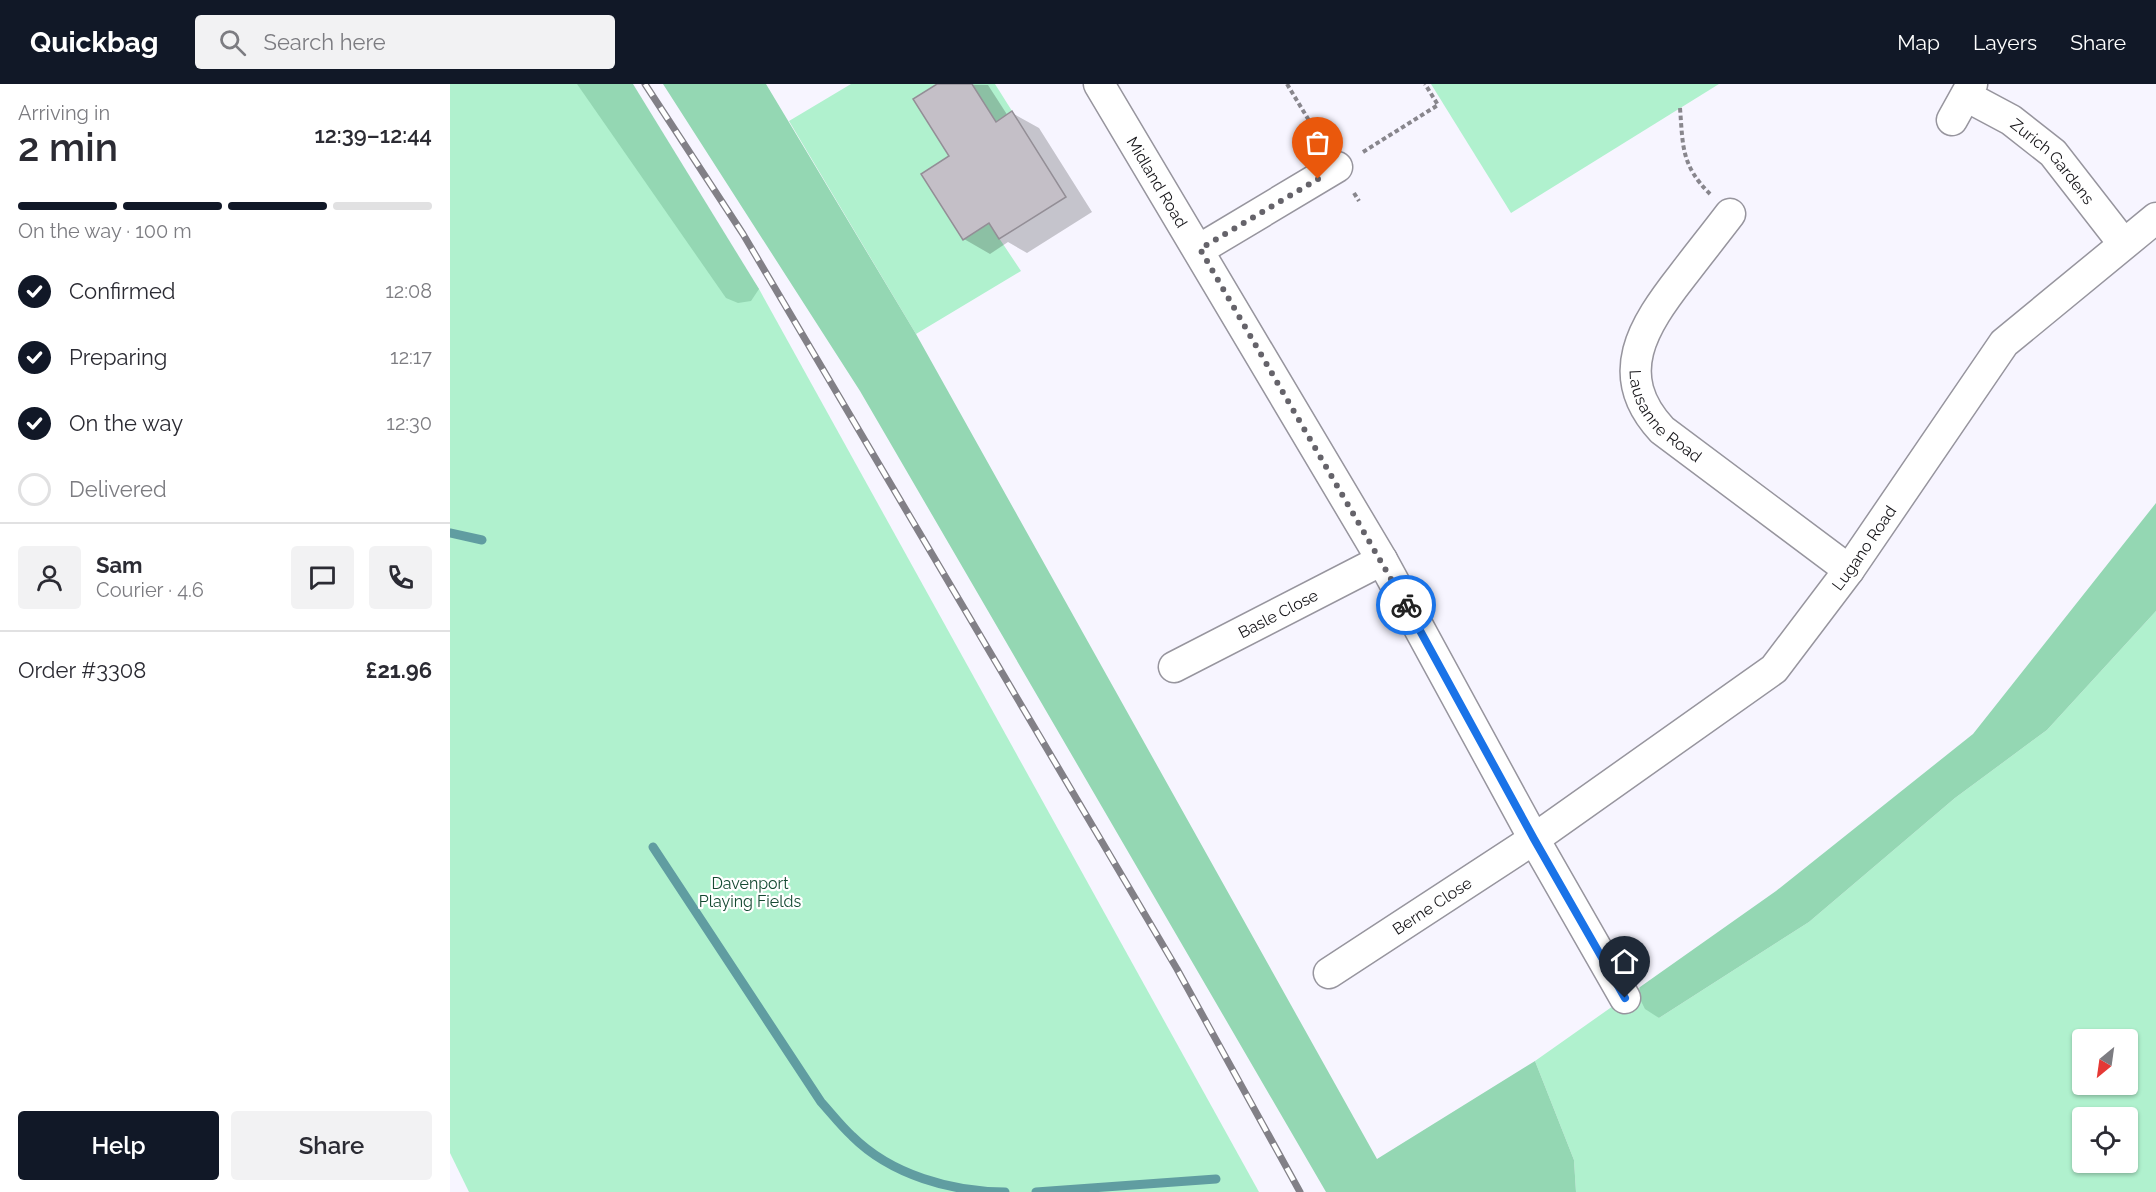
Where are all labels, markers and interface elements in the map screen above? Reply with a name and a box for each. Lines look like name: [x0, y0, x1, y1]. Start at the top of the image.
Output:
search box: [195, 15, 615, 69]
text: Quickbag: [30, 26, 159, 59]
icon: search: [216, 26, 249, 59]
text: Search here: [264, 29, 386, 55]
text: Map: [1897, 30, 1940, 55]
text: Layers: [1973, 30, 2037, 55]
text: Share: [2070, 30, 2126, 55]
text: Arriving in: [18, 101, 110, 125]
street label: Zurich Gardens: [2007, 115, 2098, 208]
pin: [1292, 117, 1343, 179]
text: 12:39–12:44: [314, 122, 432, 148]
text: 2 min: [18, 124, 118, 170]
icon: bag: [1301, 126, 1334, 159]
street label: Midland Road: [1123, 133, 1191, 231]
text: On the way · 100 m: [18, 219, 192, 243]
icon: check: [18, 275, 51, 308]
text: Confirmed: [69, 278, 176, 304]
text: 12:08: [385, 279, 432, 303]
icon: check: [18, 341, 51, 374]
text: Preparing: [69, 344, 167, 370]
text: 12:17: [390, 345, 432, 369]
street label: Lausanne Road: [1626, 369, 1705, 466]
icon: check: [18, 407, 51, 440]
text: On the way: [69, 410, 183, 436]
text: 12:30: [386, 411, 432, 435]
text: Delivered: [69, 476, 167, 502]
street label: Lugano Road: [1828, 502, 1900, 594]
button: person: [18, 546, 81, 609]
button: chat: [291, 546, 354, 609]
button: phone: [369, 546, 432, 609]
text: Sam: [96, 552, 143, 578]
courier: [1376, 575, 1436, 635]
text: Courier · 4.6: [96, 578, 204, 602]
street label: Basle Close: [1235, 586, 1321, 642]
icon: bike: [1390, 589, 1423, 622]
text: Order #3308: [18, 657, 146, 683]
text: £21.96: [365, 657, 432, 683]
street label: Berne Close: [1389, 873, 1475, 939]
park label: Davenport Playing Fields: [699, 874, 802, 911]
pin: [1599, 936, 1650, 998]
icon: home: [1608, 945, 1641, 978]
north arrow: [2072, 1029, 2138, 1095]
map controls: [2072, 1029, 2138, 1173]
button: locate: [2072, 1107, 2138, 1173]
button: Help: [18, 1111, 219, 1180]
button: Share: [231, 1111, 432, 1180]

